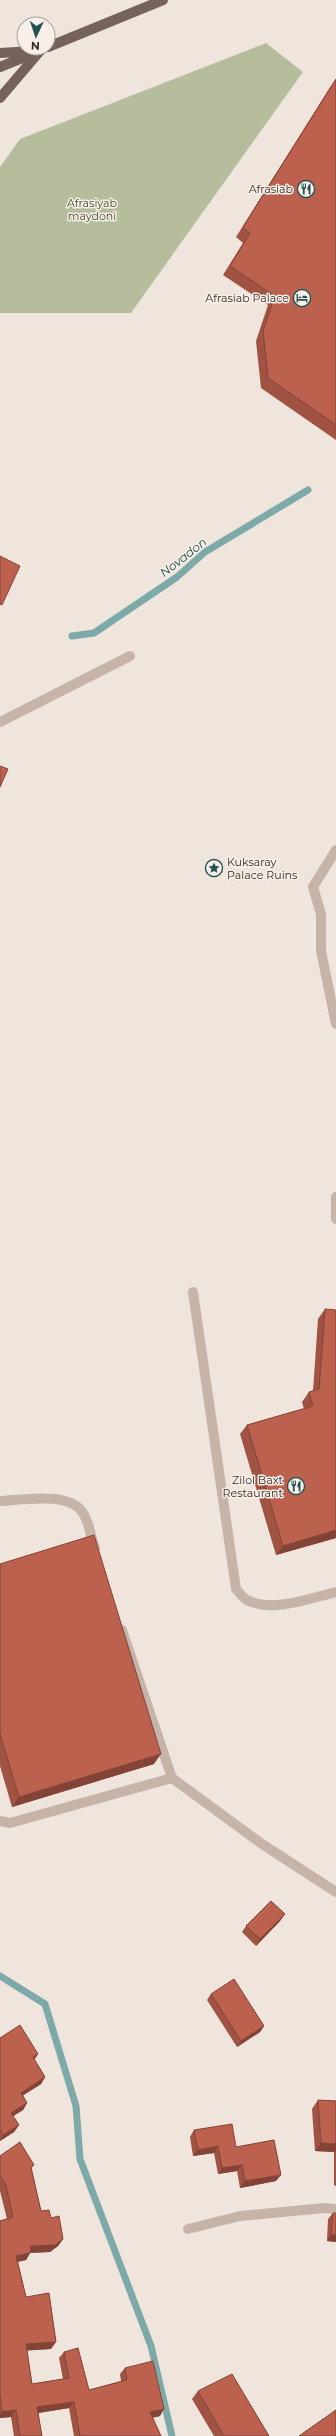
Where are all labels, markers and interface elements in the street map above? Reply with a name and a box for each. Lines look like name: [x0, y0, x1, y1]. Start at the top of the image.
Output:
north arrow: [16, 16, 56, 56]
text: N: [31, 39, 40, 53]
restaurant icon: Afrasiab: [296, 179, 316, 199]
place label: Afrasiab: [249, 182, 293, 196]
park label: Afrasiyab maydoni: [67, 196, 117, 223]
hotel icon: Afrasiab Palace: [292, 288, 312, 308]
place label: Afrasiab Palace: [205, 291, 289, 305]
water label: Novadon: [157, 534, 209, 580]
place label: Kuksaray Palace Ruins: [227, 855, 298, 882]
place icon: Kuksaray Palace Ruins: [204, 858, 224, 878]
place label: Zilol Baxt Restaurant: [223, 1473, 284, 1500]
restaurant icon: Zilol Baxt Restaurant: [286, 1476, 306, 1496]

